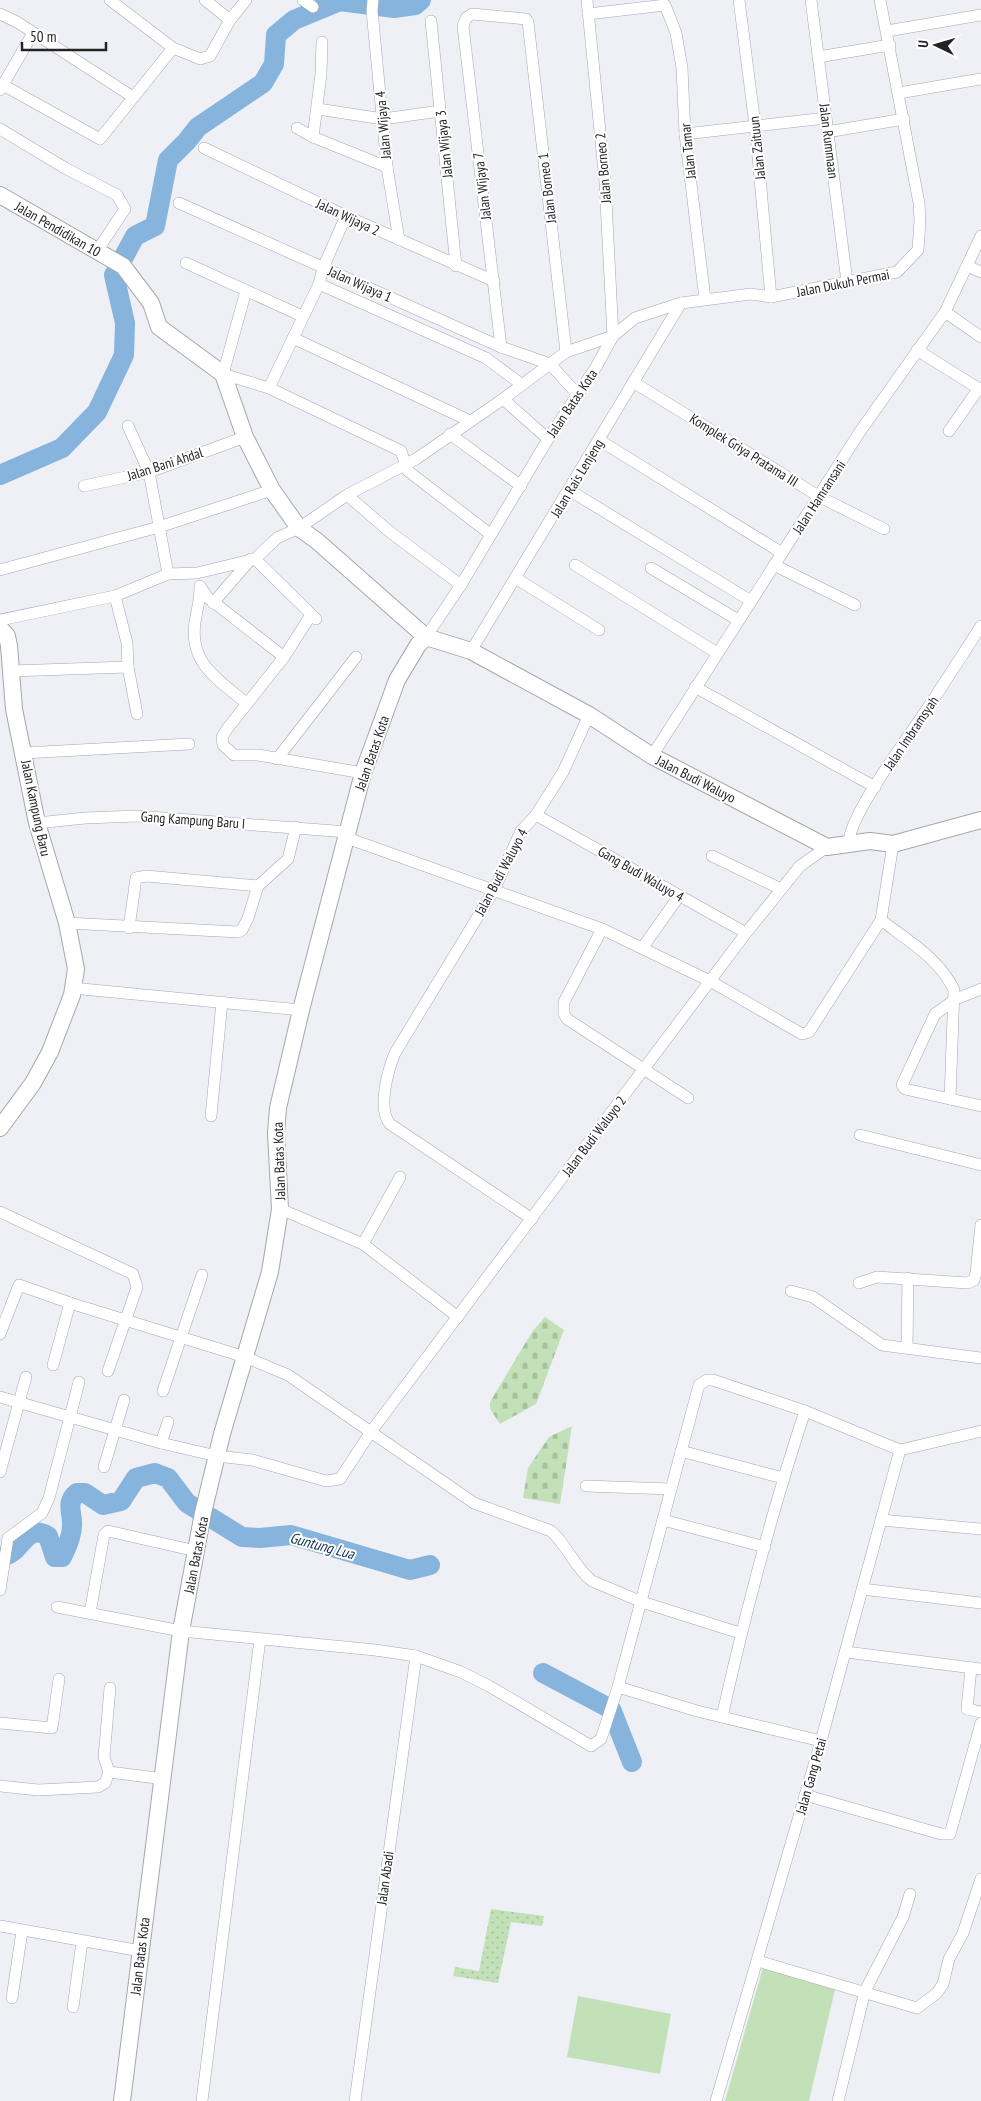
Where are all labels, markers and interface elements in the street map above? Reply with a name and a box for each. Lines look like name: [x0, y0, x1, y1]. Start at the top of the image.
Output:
scale bar: [22, 20, 106, 52]
north arrow: [911, 20, 961, 70]
text: 50 m: [30, 27, 56, 46]
text: U: [914, 39, 932, 48]
street label: Jalan Wijaya 4: [371, 90, 395, 161]
street label: Jalan Rummaan: [815, 102, 843, 179]
street label: Jalan Wijaya 3: [431, 109, 457, 180]
street label: Jalan Zaituun: [745, 116, 769, 181]
street label: Jalan Tamar: [676, 122, 700, 181]
street label: Jalan Borneo 2: [591, 132, 615, 205]
street label: Jalan Wijaya 7: [469, 151, 495, 222]
street label: Jalan Borneo 1: [534, 152, 560, 225]
street label: Jalan Wijaya 2: [313, 194, 383, 240]
street label: Jalan Pendidikan 10: [11, 197, 104, 261]
street label: Jalan Wijaya 1: [324, 262, 395, 306]
street label: Jalan Dukuh Permai: [794, 265, 891, 301]
street label: Jalan Batas Kota: [542, 366, 601, 441]
street label: Komplek Griya Pratama III: [686, 409, 802, 491]
street label: Jalan Rais Lenjeng: [546, 436, 607, 521]
street label: Jalan Bani Ahdal: [124, 443, 206, 485]
street label: Jalan Hamransani: [788, 457, 849, 538]
street label: Jalan Imbramsyah: [879, 692, 942, 774]
street label: Jalan Batas Kota: [350, 713, 393, 794]
street label: Jalan Budi Waluyo: [652, 751, 739, 807]
street label: Jalan Kampung Baru: [17, 757, 55, 858]
street label: Gang Kampung Baru I: [140, 807, 246, 833]
street label: Jalan Budi Waluyo 4: [470, 825, 532, 919]
street label: Gang Budi Waluyo 4: [595, 842, 688, 906]
street label: Jalan Budi Waluyo 2: [557, 1092, 630, 1181]
street label: Jalan Batas Kota: [269, 1122, 289, 1201]
street label: Jalan Batas Kota: [180, 1515, 212, 1596]
water label: Guntung Lua: [288, 1528, 357, 1563]
street label: Jalan Gang Petai: [791, 1736, 831, 1817]
street label: Jalan Abadi: [372, 1850, 398, 1907]
street label: Jalan Batas Kota: [126, 1916, 154, 1997]

